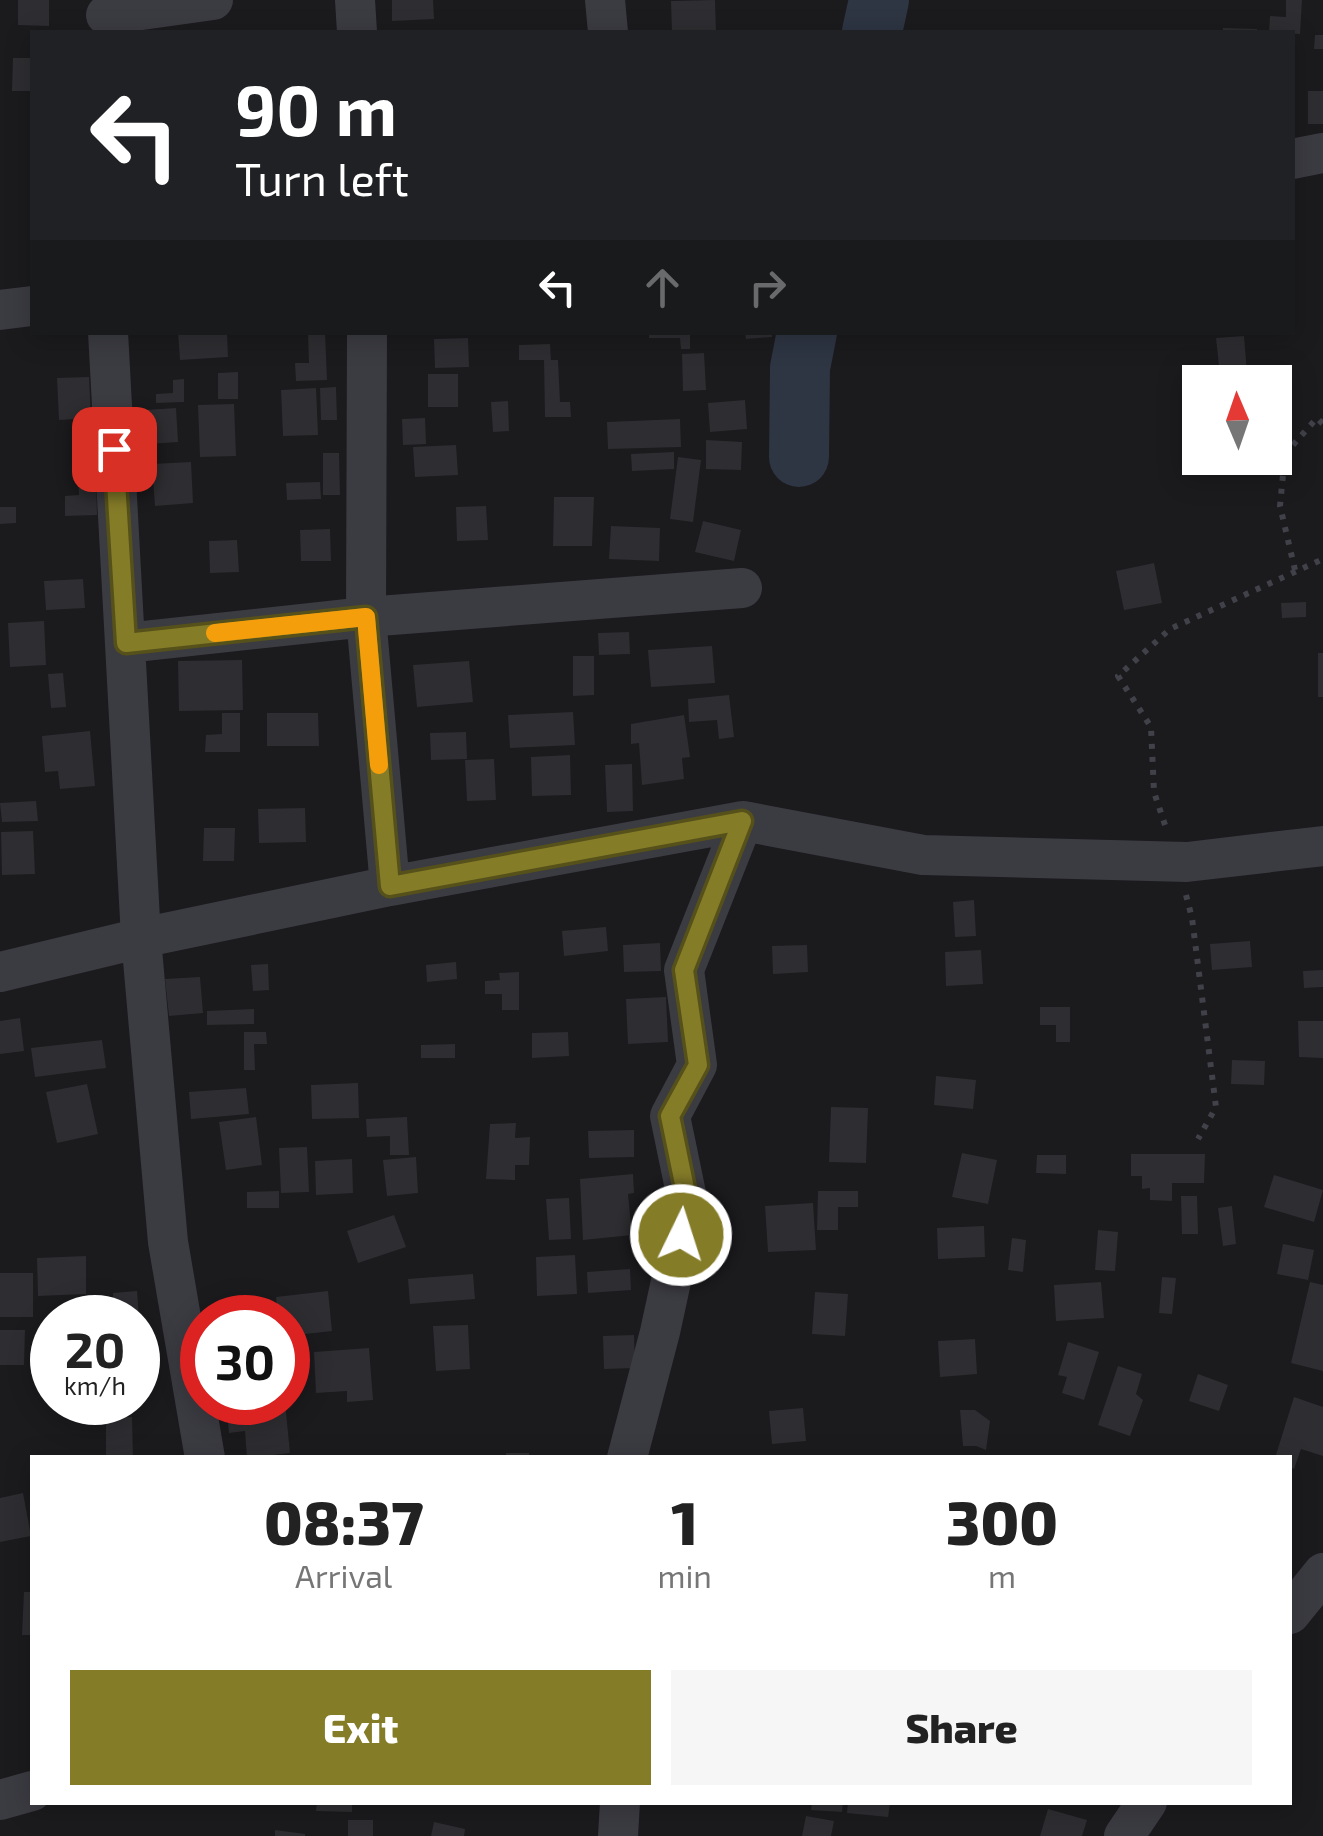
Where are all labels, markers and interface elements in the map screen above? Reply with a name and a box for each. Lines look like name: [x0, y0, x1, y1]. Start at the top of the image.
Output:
text: 90 m: [235, 66, 397, 150]
icon: left: [70, 70, 200, 200]
text: Turn left: [235, 151, 409, 205]
icon: left: [530, 260, 585, 315]
icon: ahead: [635, 260, 690, 315]
icon: right: [740, 260, 795, 315]
north arrow: [1182, 365, 1292, 475]
map controls: [1182, 365, 1292, 475]
pin: [72, 407, 157, 492]
icon: arrive: [87, 422, 142, 477]
position arrow: [629, 1183, 733, 1287]
speed limit sign: 30: [180, 1295, 310, 1425]
text: 20: [65, 1318, 125, 1378]
text: km/h: [64, 1370, 126, 1400]
text: 08:37: [264, 1485, 423, 1557]
text: 1: [671, 1485, 698, 1557]
text: 300: [946, 1485, 1058, 1557]
text: Arrival: [295, 1556, 392, 1594]
text: min: [657, 1556, 712, 1594]
text: m: [988, 1556, 1016, 1594]
button: Exit: [70, 1670, 651, 1785]
button: Share: [671, 1670, 1252, 1785]

